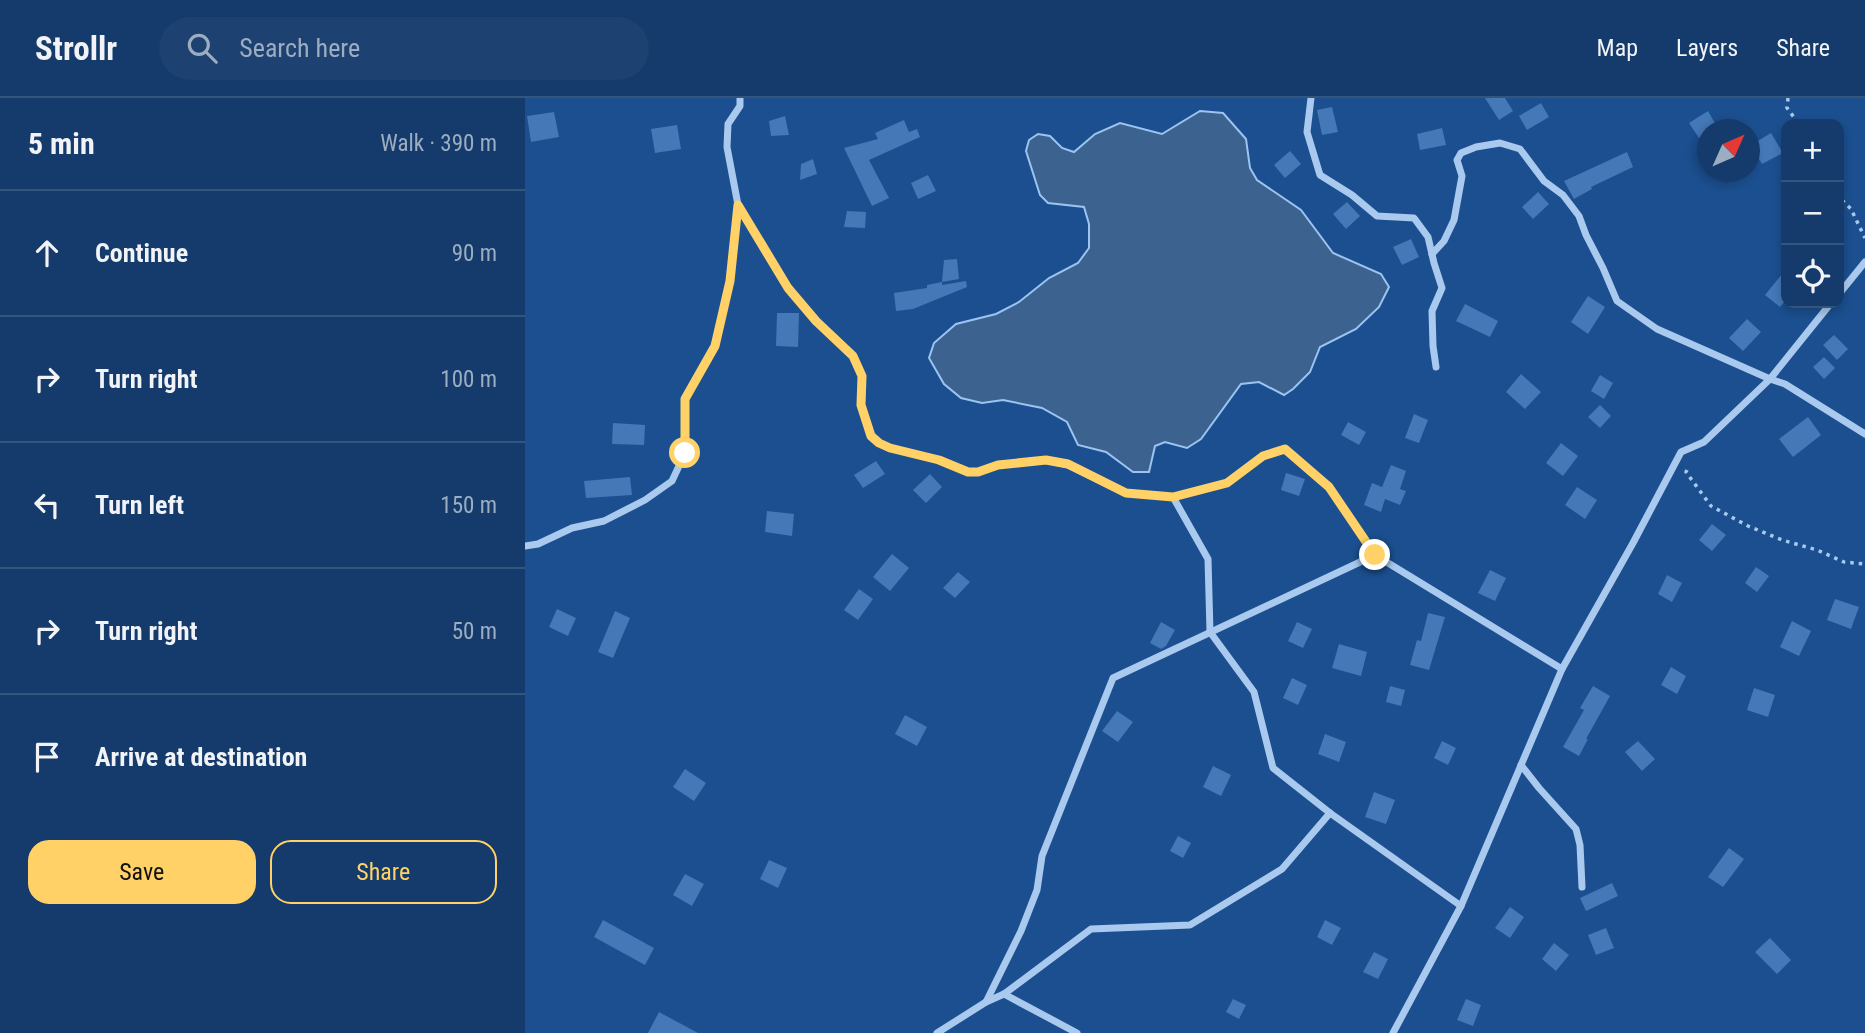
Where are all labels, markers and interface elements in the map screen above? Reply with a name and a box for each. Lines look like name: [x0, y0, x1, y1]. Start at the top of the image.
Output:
search box: [159, 17, 649, 80]
text: Strollr: [35, 29, 117, 68]
icon: search: [183, 29, 221, 67]
text: Search here: [239, 33, 360, 63]
text: Map: [1597, 34, 1638, 62]
text: Layers: [1676, 34, 1738, 62]
text: Share: [1776, 34, 1830, 62]
north arrow: [1697, 119, 1760, 182]
map controls: [1781, 119, 1844, 308]
button: +: [1781, 119, 1844, 182]
text: 5 min: [28, 126, 95, 161]
text: Walk · 390 m: [380, 130, 497, 157]
button: −: [1781, 182, 1844, 245]
icon: ahead: [28, 234, 66, 272]
text: Continue: [95, 238, 188, 268]
text: 90 m: [452, 240, 497, 267]
button: locate: [1781, 245, 1844, 308]
icon: right: [28, 360, 66, 398]
text: Turn right: [95, 364, 197, 394]
text: 100 m: [440, 366, 497, 393]
route start: [669, 437, 700, 468]
icon: left: [28, 486, 66, 524]
text: Turn left: [95, 490, 184, 520]
text: 150 m: [440, 492, 497, 519]
route end: [1359, 539, 1390, 570]
icon: right: [28, 612, 66, 650]
text: Turn right: [95, 616, 197, 646]
text: 50 m: [452, 618, 497, 645]
icon: arrive: [28, 738, 66, 776]
text: Arrive at destination: [95, 742, 307, 772]
button: Save: [28, 840, 256, 904]
button: Share: [270, 840, 497, 904]

